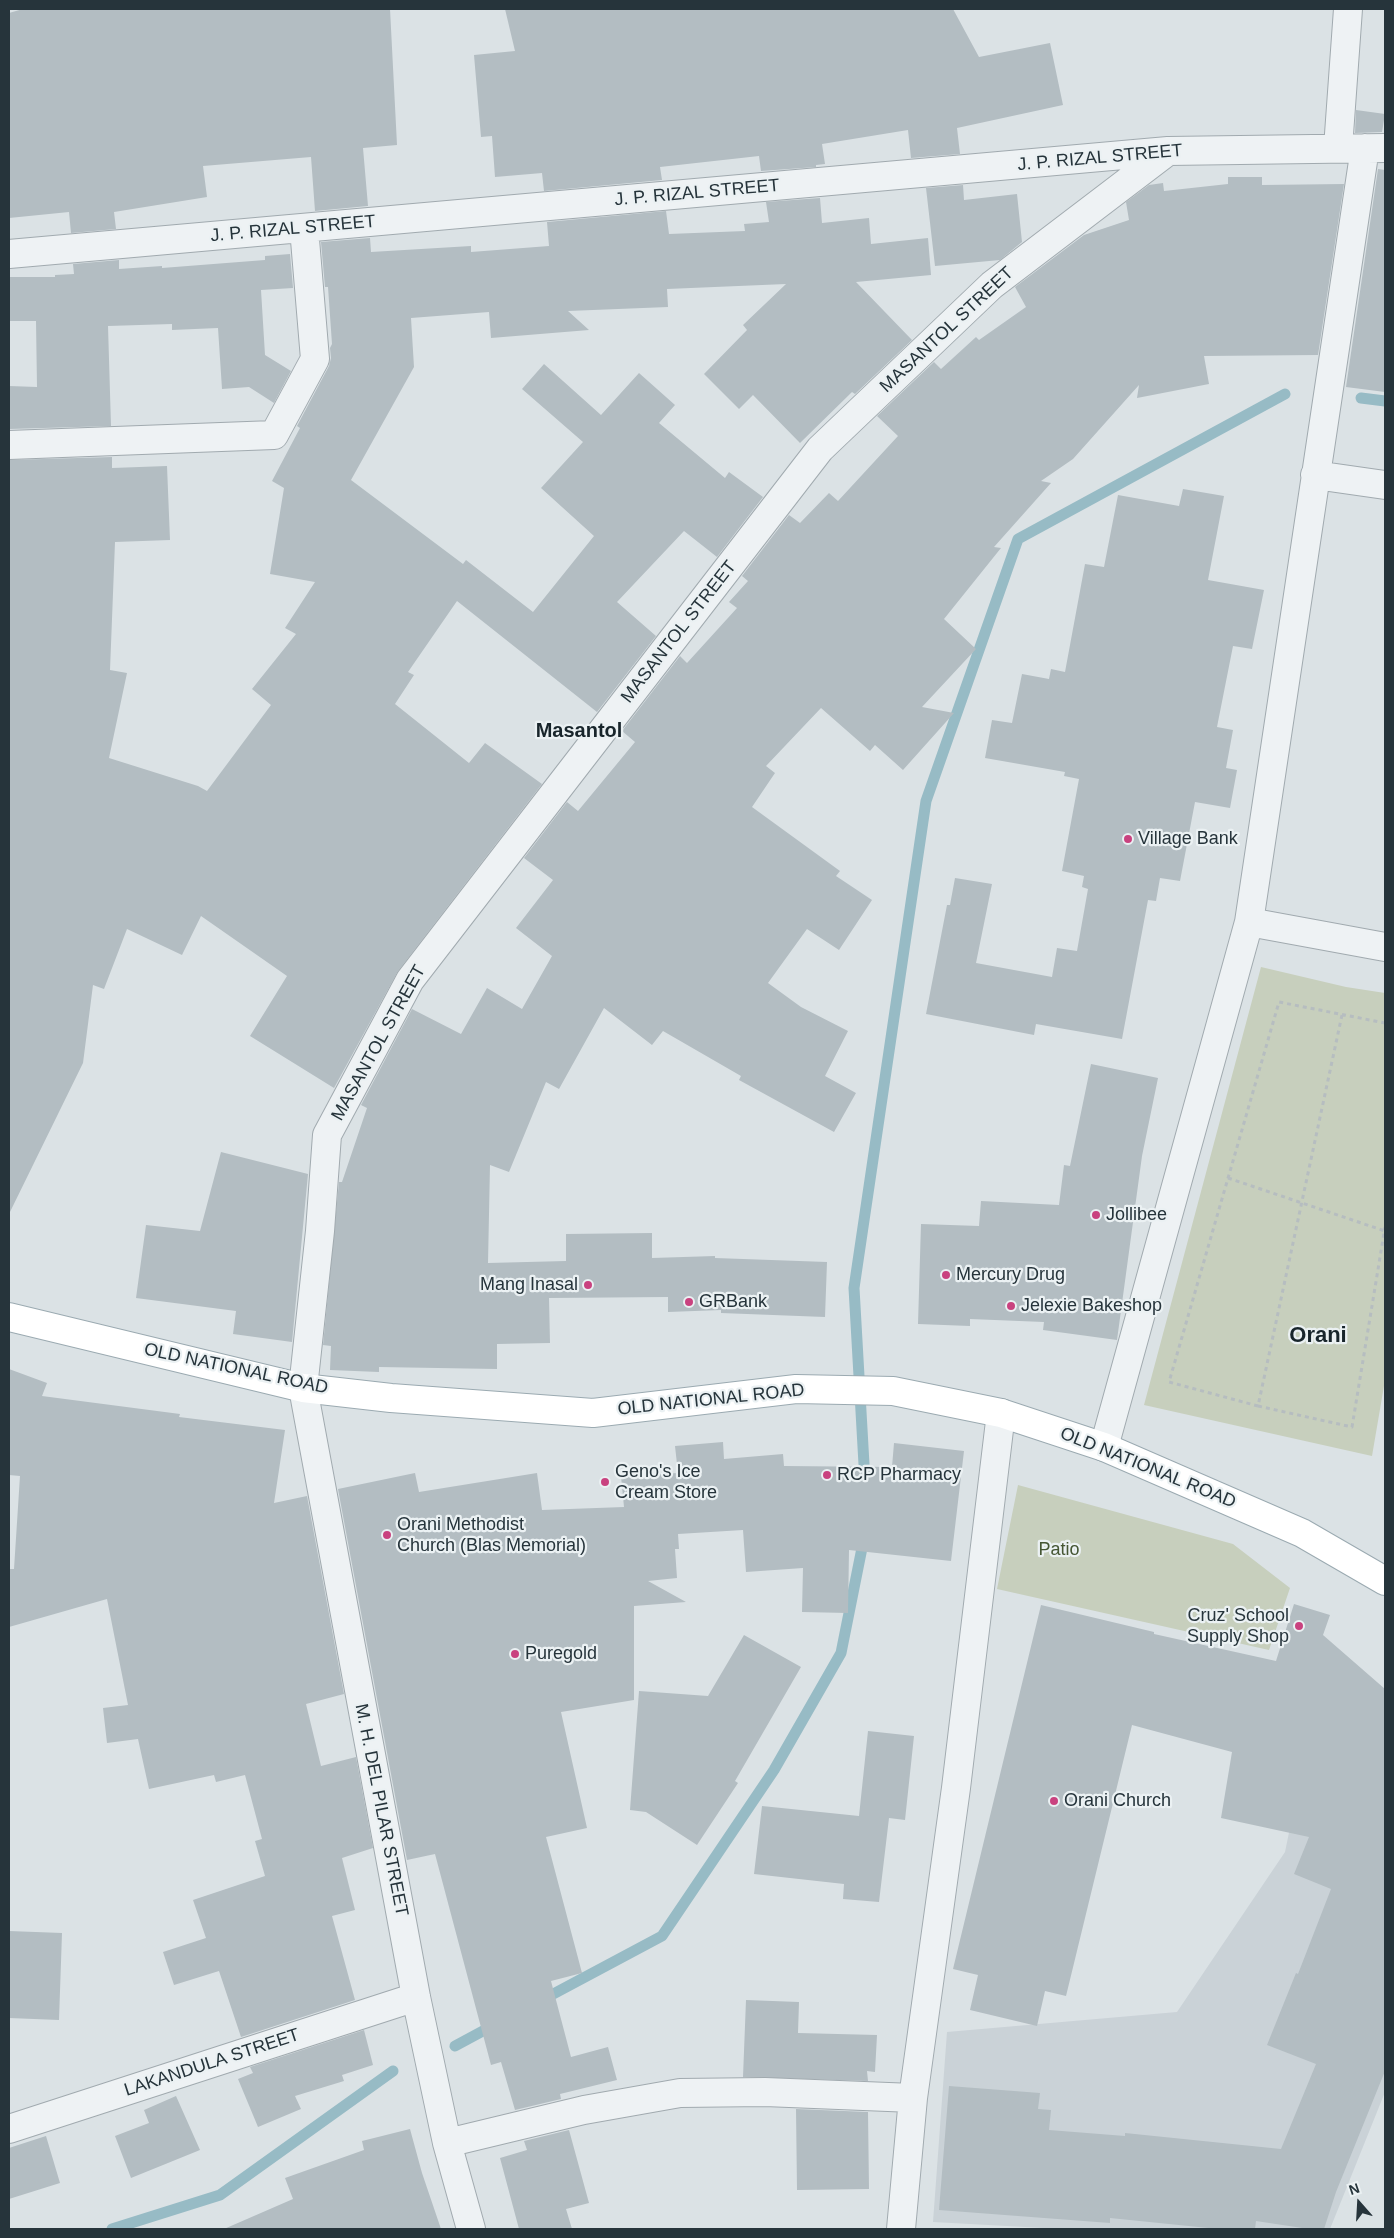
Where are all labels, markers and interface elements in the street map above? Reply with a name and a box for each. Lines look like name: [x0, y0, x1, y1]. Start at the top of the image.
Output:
street label: J. P. RIZAL STREET: [1017, 140, 1183, 176]
street label: J. P. RIZAL STREET: [614, 175, 780, 211]
street label: J. P. RIZAL STREET: [210, 211, 376, 247]
street label: MASANTOL STREET: [876, 263, 1018, 397]
street label: MASANTOL STREET: [617, 557, 741, 707]
district label: Masantol: [536, 719, 622, 743]
place label: Village Bank: [1138, 828, 1238, 850]
marker: Village Bank: [1122, 833, 1134, 845]
street label: MASANTOL STREET: [327, 961, 431, 1125]
place label: Jollibee: [1106, 1204, 1167, 1226]
marker: Jollibee: [1090, 1209, 1102, 1221]
place label: Mercury Drug: [956, 1264, 1065, 1286]
marker: Mercury Drug: [940, 1269, 952, 1281]
place label: Mang Inasal: [480, 1274, 578, 1296]
marker: Mang Inasal: [582, 1279, 594, 1291]
place label: GRBank: [699, 1291, 767, 1313]
place label: Jelexie Bakeshop: [1021, 1295, 1162, 1317]
marker: GRBank: [683, 1296, 695, 1308]
marker: Jelexie Bakeshop: [1005, 1300, 1017, 1312]
district label: Orani: [1289, 1323, 1347, 1349]
street label: OLD NATIONAL ROAD: [142, 1339, 330, 1399]
street label: OLD NATIONAL ROAD: [617, 1379, 805, 1421]
street label: OLD NATIONAL ROAD: [1057, 1423, 1239, 1513]
place label: Geno's Ice Cream Store: [615, 1461, 717, 1504]
place label: RCP Pharmacy: [837, 1464, 961, 1486]
marker: RCP Pharmacy: [821, 1469, 833, 1481]
marker: Geno's Ice Cream Store: [599, 1476, 611, 1488]
place label: Orani Methodist Church (Blas Memorial): [397, 1514, 586, 1556]
marker: Orani Methodist Church (Blas Memorial): [381, 1529, 393, 1541]
park label: Patio: [1038, 1539, 1080, 1561]
place label: Cruz' School Supply Shop: [1187, 1605, 1289, 1648]
marker: Cruz' School Supply Shop: [1293, 1620, 1305, 1632]
place label: Puregold: [525, 1643, 597, 1665]
marker: Puregold: [509, 1648, 521, 1660]
street label: M. H. DEL PILAR STREET: [350, 1702, 412, 1918]
place label: Orani Church: [1064, 1790, 1171, 1812]
marker: Orani Church: [1048, 1795, 1060, 1807]
street label: LAKANDULA STREET: [122, 2024, 302, 2102]
north arrow: [1334, 2178, 1384, 2228]
text: N: [1347, 2180, 1362, 2198]

